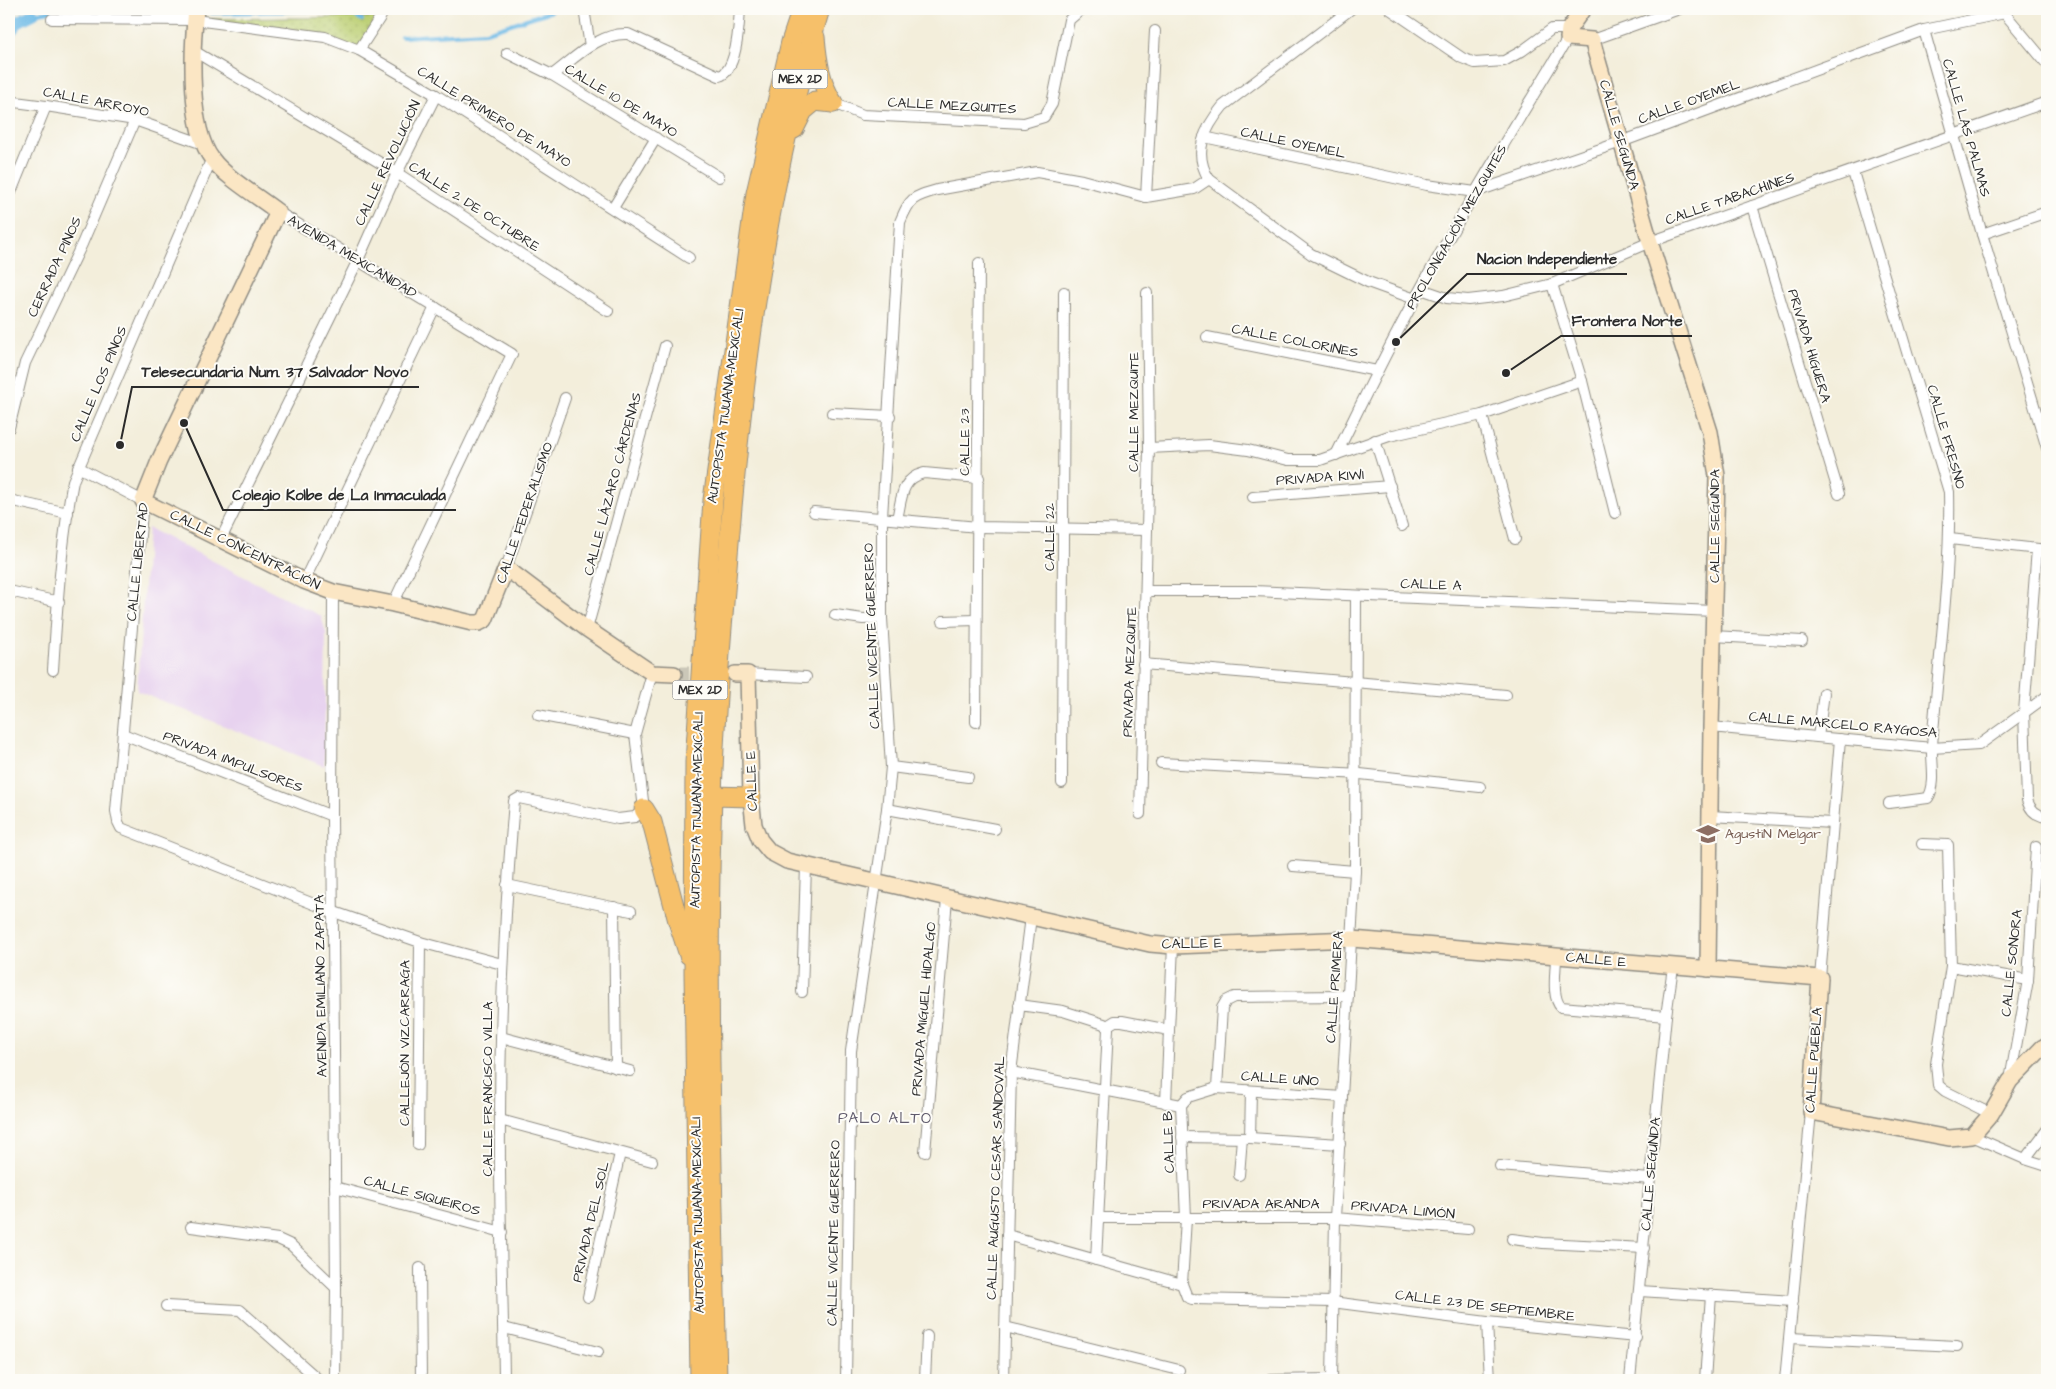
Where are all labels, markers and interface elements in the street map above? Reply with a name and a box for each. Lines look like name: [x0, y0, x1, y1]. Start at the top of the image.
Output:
street label: CALLE LAS PALMAS: [1937, 57, 1995, 199]
street label: CALLE 10 DE MAYO: [561, 59, 681, 143]
street label: CALLE PRIMERO DE MAYO: [413, 61, 575, 173]
road number: MEX 2D: [772, 70, 828, 88]
street label: CALLE OYEMEL: [1635, 74, 1743, 130]
street label: CALLE SEGUNDA: [1594, 78, 1644, 192]
street label: CALLE ARROYO: [41, 82, 151, 122]
street label: CALLE MEZQUITES: [887, 93, 1017, 119]
street label: CALLE REVOLUCIÓN: [350, 97, 426, 229]
street label: CALLE OYEMEL: [1239, 122, 1348, 164]
street label: PROLONGACIÓN MEZQUITES: [1401, 141, 1513, 313]
street label: CALLE 2 DE OCTUBRE: [404, 157, 544, 257]
street label: CALLE TABACHINES: [1663, 168, 1797, 230]
street label: AVENIDA MEXICANIDAD: [283, 210, 421, 304]
street label: CERRADA PINOS: [23, 213, 87, 321]
callout: Nacion Independiente: [1467, 244, 1627, 274]
text: Nacion Independiente: [1477, 249, 1617, 270]
street label: PRIVADA HIGUERA: [1782, 287, 1836, 405]
callout: Frontera Norte: [1561, 306, 1692, 336]
street label: AUTOPISTA TIJUANA-MEXICALI: [702, 307, 750, 505]
text: Frontera Norte: [1572, 311, 1683, 332]
street label: CALLE COLORINES: [1230, 319, 1360, 363]
street label: CALLE LOS PINOS: [66, 323, 132, 445]
street label: CALLE MEZQUITE: [1124, 351, 1144, 472]
callout: Telesecundaria Num. 37 Salvador Novo: [132, 357, 419, 387]
text: Telesecundaria Num. 37 Salvador Novo: [141, 362, 409, 383]
street label: CALLE FRESNO: [1922, 383, 1970, 491]
street label: CALLE LÁZARO CÁRDENAS: [579, 390, 647, 578]
street label: CALLE 23: [955, 408, 975, 476]
street label: CALLE FEDERALISMO: [491, 440, 559, 586]
street label: PRIVADA KIWI: [1275, 465, 1365, 491]
street label: CALLE SEGUNDA: [1705, 469, 1725, 583]
callout: Colegio Kolbe de La Inmaculada: [223, 480, 456, 510]
text: Colegio Kolbe de La Inmaculada: [232, 485, 446, 508]
street label: CALLE LIBERTAD: [122, 502, 154, 622]
street label: CALLE 22: [1040, 503, 1060, 571]
street label: CALLE CONCENTRACIÓN: [166, 505, 324, 595]
street label: CALLE VICENTE GUERRERO: [859, 543, 885, 729]
street label: CALLE A: [1400, 574, 1462, 596]
street label: PRIVADA MEZQUITE: [1118, 606, 1142, 737]
road number: MEX 2D: [672, 680, 728, 700]
street label: CALLE MARCELO RAYGOSA: [1748, 707, 1938, 743]
street label: AUTOPISTA TIJUANA-MEXICALI: [685, 712, 709, 908]
street label: PRIVADA IMPULSORES: [160, 726, 306, 798]
street label: CALLE E: [741, 750, 763, 812]
school or university icon: AgustiN Melgar: [1695, 821, 1721, 847]
place label: AgustiN Melgar: [1725, 824, 1821, 844]
street label: AVENIDA EMILIANO ZAPATA: [309, 894, 333, 1077]
street label: CALLE SONORA: [1996, 908, 2028, 1018]
street label: PRIVADA MIGUEL HIDALGO: [906, 921, 942, 1097]
street label: CALLE PRIMERA: [1321, 930, 1349, 1044]
street label: CALLE E: [1162, 933, 1223, 955]
street label: CALLE E: [1565, 947, 1628, 973]
street label: CALLEJÓN VIZCARRAGA: [395, 960, 415, 1126]
street label: CALLE FRANCISCO VILLA: [478, 1002, 498, 1176]
street label: CALLE PUEBLA: [1800, 1006, 1828, 1113]
street label: CALLE AUGUSTO CESAR SANDOVAL: [982, 1056, 1010, 1300]
street label: CALLE UNO: [1240, 1066, 1320, 1092]
district label: PALO ALTO: [838, 1108, 932, 1129]
street label: CALLE B: [1158, 1111, 1180, 1173]
street label: CALLE SEGUNDA: [1636, 1116, 1666, 1232]
street label: AUTOPISTA TIJUANA-MEXICALI: [686, 1117, 710, 1313]
street label: CALLE VICENTE GUERRERO: [822, 1140, 846, 1326]
street label: PRIVADA DEL SOL: [567, 1159, 615, 1284]
street label: CALLE SIQUEIROS: [362, 1171, 482, 1221]
street label: PRIVADA ARANDA: [1202, 1194, 1320, 1214]
street label: PRIVADA LIMÓN: [1350, 1196, 1456, 1225]
street label: CALLE 23 DE SEPTIEMBRE: [1394, 1285, 1577, 1327]

